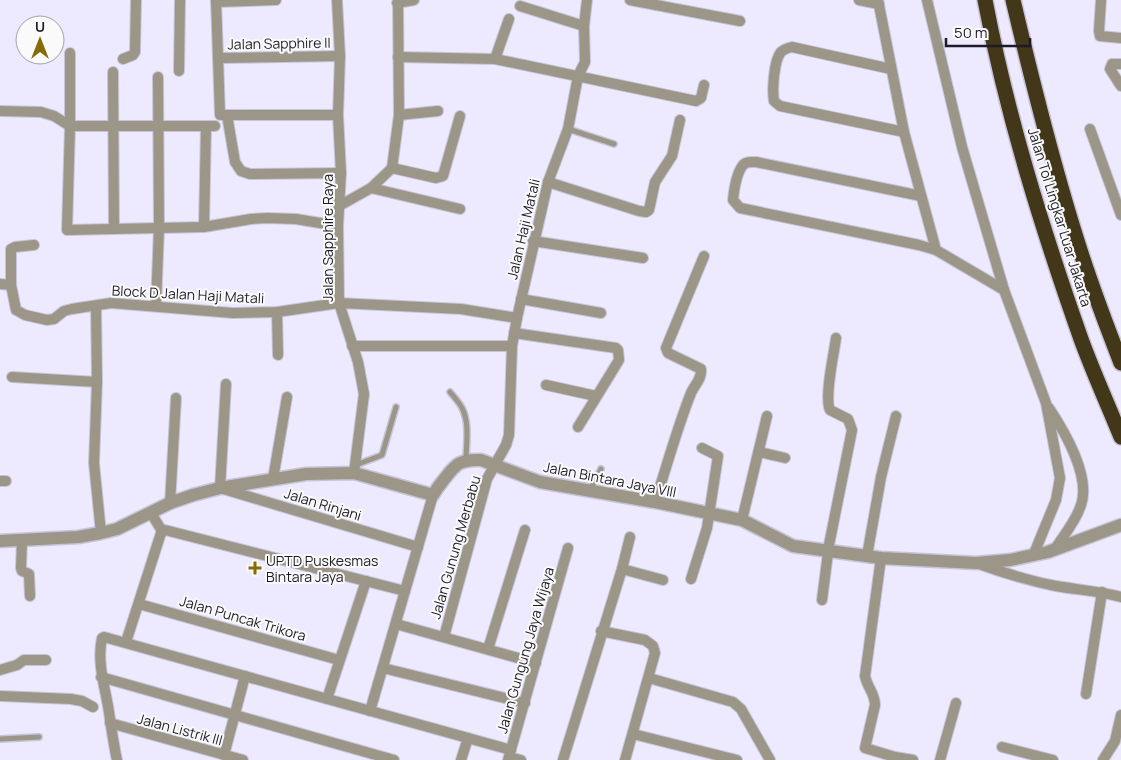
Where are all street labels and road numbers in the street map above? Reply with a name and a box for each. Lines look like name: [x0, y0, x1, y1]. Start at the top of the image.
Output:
street label: Jalan Sapphire II: [227, 33, 331, 53]
street label: Jalan Tol Lingkar Luar Jakarta: [1024, 125, 1096, 309]
street label: Jalan Sapphire Raya: [318, 174, 337, 302]
street label: Jalan Haji Matali: [502, 177, 544, 281]
street label: Block D Jalan Haji Matali: [111, 281, 265, 307]
street label: Jalan Bintara Jaya VIII: [542, 457, 678, 501]
street label: Jalan Gunung Merbabu: [425, 473, 485, 621]
street label: Jalan Rinjani: [282, 483, 364, 525]
street label: Jalan Gungung Jaya Wijaya: [492, 565, 558, 735]
street label: Jalan Puncak Trikora: [178, 591, 308, 645]
street label: Jalan Listrik III: [135, 708, 225, 750]

